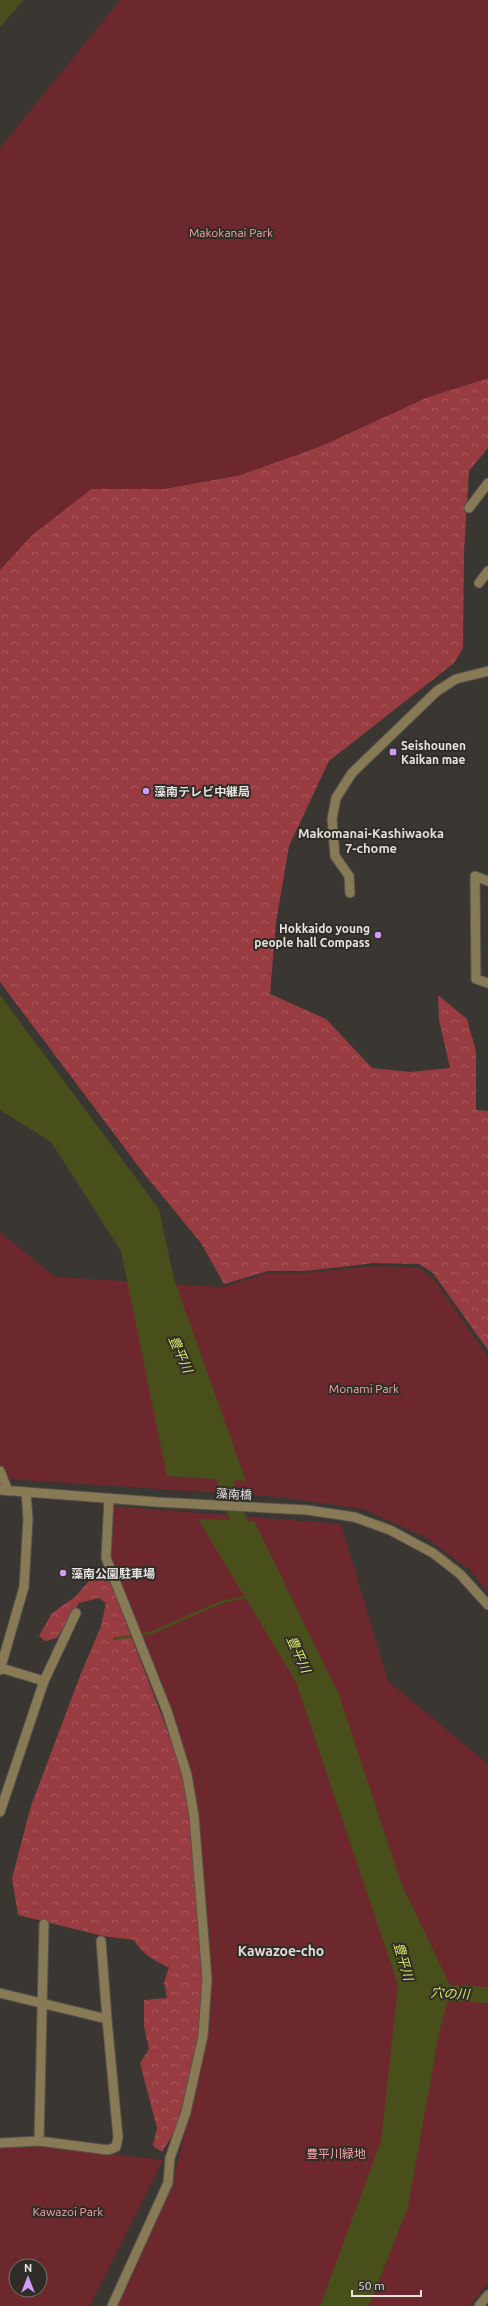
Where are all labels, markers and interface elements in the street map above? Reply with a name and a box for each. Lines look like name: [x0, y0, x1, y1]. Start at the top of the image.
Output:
park label: Makokanai Park: [189, 226, 273, 239]
place label: Seishounen Kaikan mae: [401, 739, 466, 766]
marker: Seishounen Kaikan mae: [388, 747, 398, 757]
place label: 藻南テレビ中継局: [154, 785, 250, 798]
marker: 藻南テレビ中継局: [141, 786, 151, 796]
district label: Makomanai-Kashiwaoka 7-chome: [298, 826, 444, 855]
place label: Hokkaido young people hall Compass: [254, 922, 370, 949]
marker: Hokkaido young people hall Compass: [373, 930, 383, 940]
water label: 豊平川: [167, 1333, 196, 1376]
park label: Monami Park: [329, 1382, 399, 1395]
street label: 藻南橋: [216, 1487, 252, 1501]
place label: 藻南公園駐車場: [71, 1567, 155, 1580]
marker: 藻南公園駐車場: [58, 1568, 68, 1578]
water label: 豊平川: [285, 1633, 314, 1676]
water label: 豊平川: [392, 1940, 417, 1984]
district label: Kawazoe-cho: [238, 1943, 324, 1959]
water label: 穴の川: [430, 1985, 472, 2001]
park label: 豊平川緑地: [306, 2147, 366, 2160]
park label: Kawazoi Park: [33, 2205, 103, 2218]
north arrow: [8, 2258, 48, 2298]
text: N: [24, 2262, 32, 2274]
scale bar: [352, 2272, 421, 2298]
text: 50 m: [358, 2279, 385, 2292]

